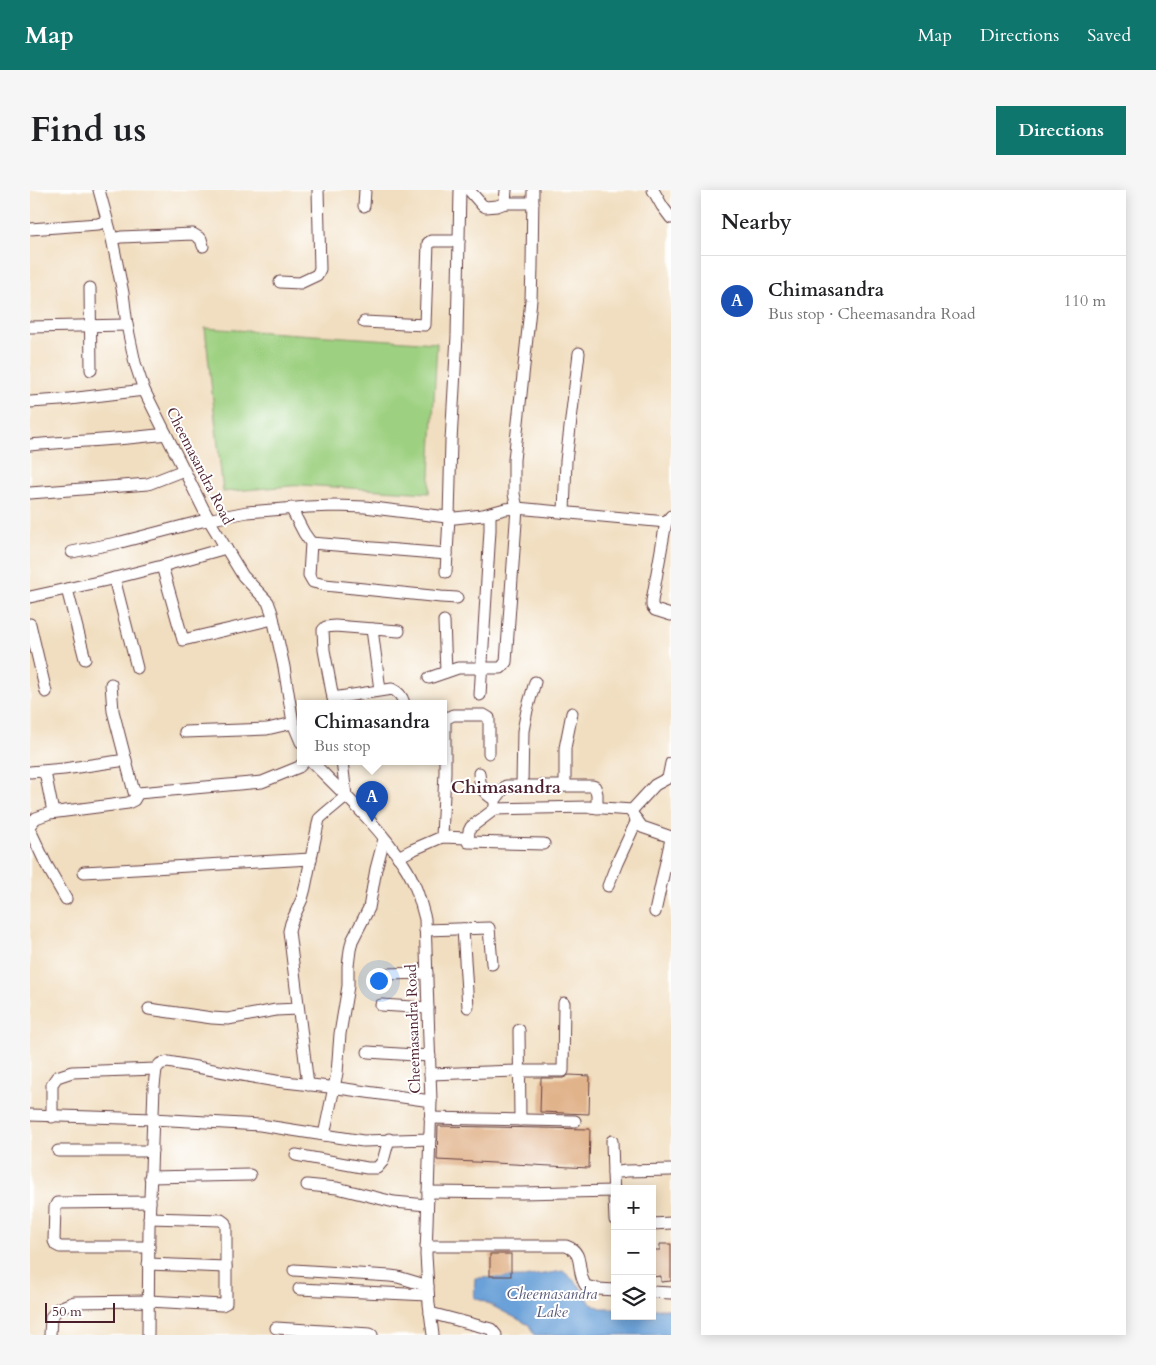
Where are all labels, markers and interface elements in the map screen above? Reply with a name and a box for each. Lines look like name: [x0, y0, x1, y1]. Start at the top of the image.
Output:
text: Map: [25, 19, 74, 52]
text: Map: [918, 23, 952, 48]
text: Directions: [980, 23, 1059, 48]
text: Saved: [1087, 23, 1131, 48]
text: Find us: [30, 106, 146, 154]
button: Directions: [996, 106, 1126, 155]
text: Nearby: [721, 208, 792, 237]
text: Chimasandra: [768, 277, 884, 303]
text: A: [731, 290, 743, 312]
text: 110 m: [1064, 290, 1106, 312]
text: Bus stop · Cheemasandra Road: [768, 303, 976, 325]
street label: Cheemasandra Road: [162, 404, 238, 528]
popup: [297, 700, 447, 765]
text: Chimasandra: [314, 709, 430, 735]
text: Bus stop: [314, 735, 371, 757]
district label: Chimasandra: [451, 775, 561, 800]
pin: A: [356, 781, 388, 822]
street label: Cheemasandra Road: [401, 964, 425, 1094]
your location: [366, 968, 392, 994]
map controls: [611, 1185, 656, 1320]
button: +: [611, 1185, 656, 1230]
button: −: [611, 1230, 656, 1275]
button: layers: [611, 1275, 656, 1320]
water label: Cheemasandra Lake: [506, 1283, 598, 1323]
scale bar: [45, 1300, 115, 1323]
text: 50 m: [52, 1302, 82, 1321]

